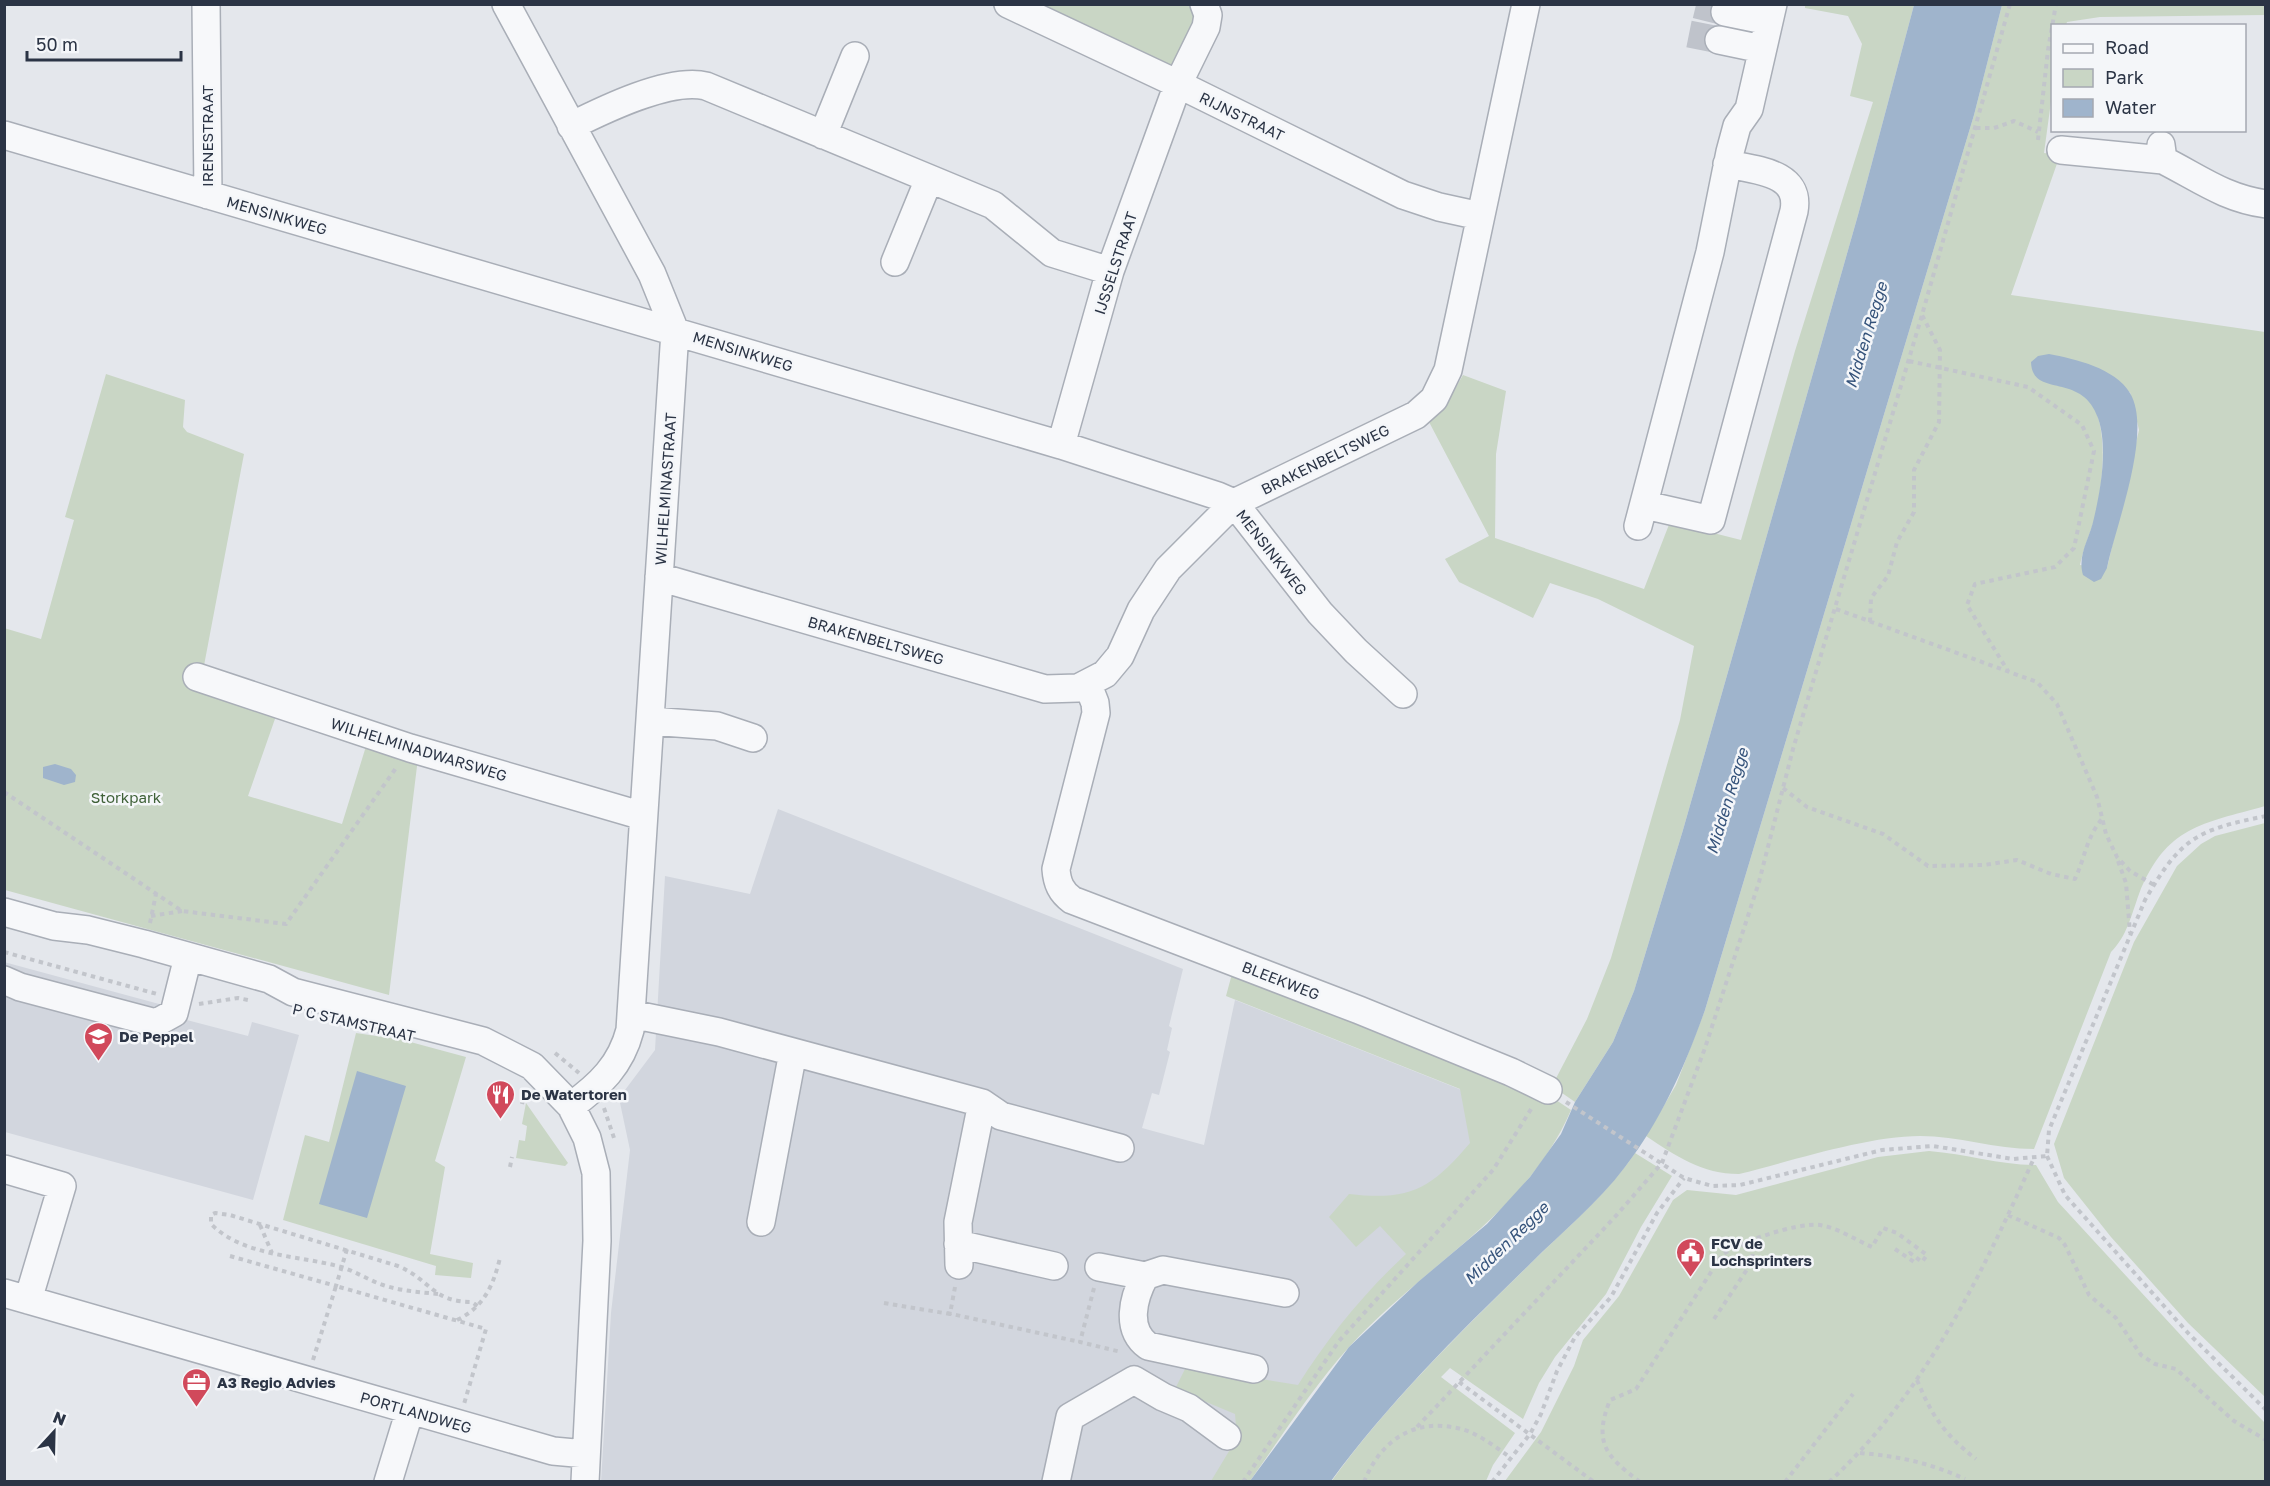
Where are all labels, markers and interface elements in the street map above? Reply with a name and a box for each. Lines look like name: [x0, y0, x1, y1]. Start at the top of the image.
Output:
scale bar: [27, 24, 182, 62]
legend: [2051, 24, 2246, 132]
text: 50 m: [36, 33, 78, 55]
text: Road: [2105, 36, 2149, 58]
text: Park: [2105, 66, 2144, 88]
street label: IRENESTRAAT: [198, 85, 216, 187]
street label: RIJNSTRAAT: [1197, 88, 1287, 144]
text: Water: [2105, 96, 2156, 118]
street label: MENSINKWEG: [225, 192, 329, 238]
street label: IJSSELSTRAAT: [1090, 209, 1140, 317]
water label: Midden Regge: [1840, 278, 1892, 390]
street label: MENSINKWEG: [691, 327, 795, 375]
street label: WILHELMINASTRAAT: [651, 412, 679, 566]
street label: BRAKENBELTSWEG: [1258, 420, 1392, 498]
street label: MENSINKWEG: [1233, 506, 1311, 598]
street label: BRAKENBELTSWEG: [806, 612, 946, 668]
street label: WILHELMINADWARSWEG: [329, 714, 509, 784]
water label: Midden Regge: [1701, 744, 1753, 856]
park label: Storkpark: [91, 788, 162, 806]
street label: BLEEKWEG: [1240, 957, 1322, 1003]
street label: P C STAMSTRAAT: [291, 999, 417, 1045]
school or university icon: De Peppel: [82, 1020, 114, 1062]
place label: De Peppel: [119, 1027, 193, 1045]
restaurant icon: De Watertoren: [484, 1078, 516, 1120]
place label: De Watertoren: [521, 1085, 627, 1103]
water label: Midden Regge: [1460, 1196, 1554, 1288]
place label: FCV de Lochsprinters: [1711, 1234, 1812, 1269]
public building icon: FCV de Lochsprinters: [1674, 1236, 1706, 1278]
office icon: A3 Regio Advies: [180, 1366, 212, 1408]
place label: A3 Regio Advies: [217, 1373, 336, 1391]
street label: PORTLANDWEG: [358, 1387, 474, 1437]
north arrow: [24, 1402, 84, 1462]
text: N: [50, 1407, 69, 1430]

